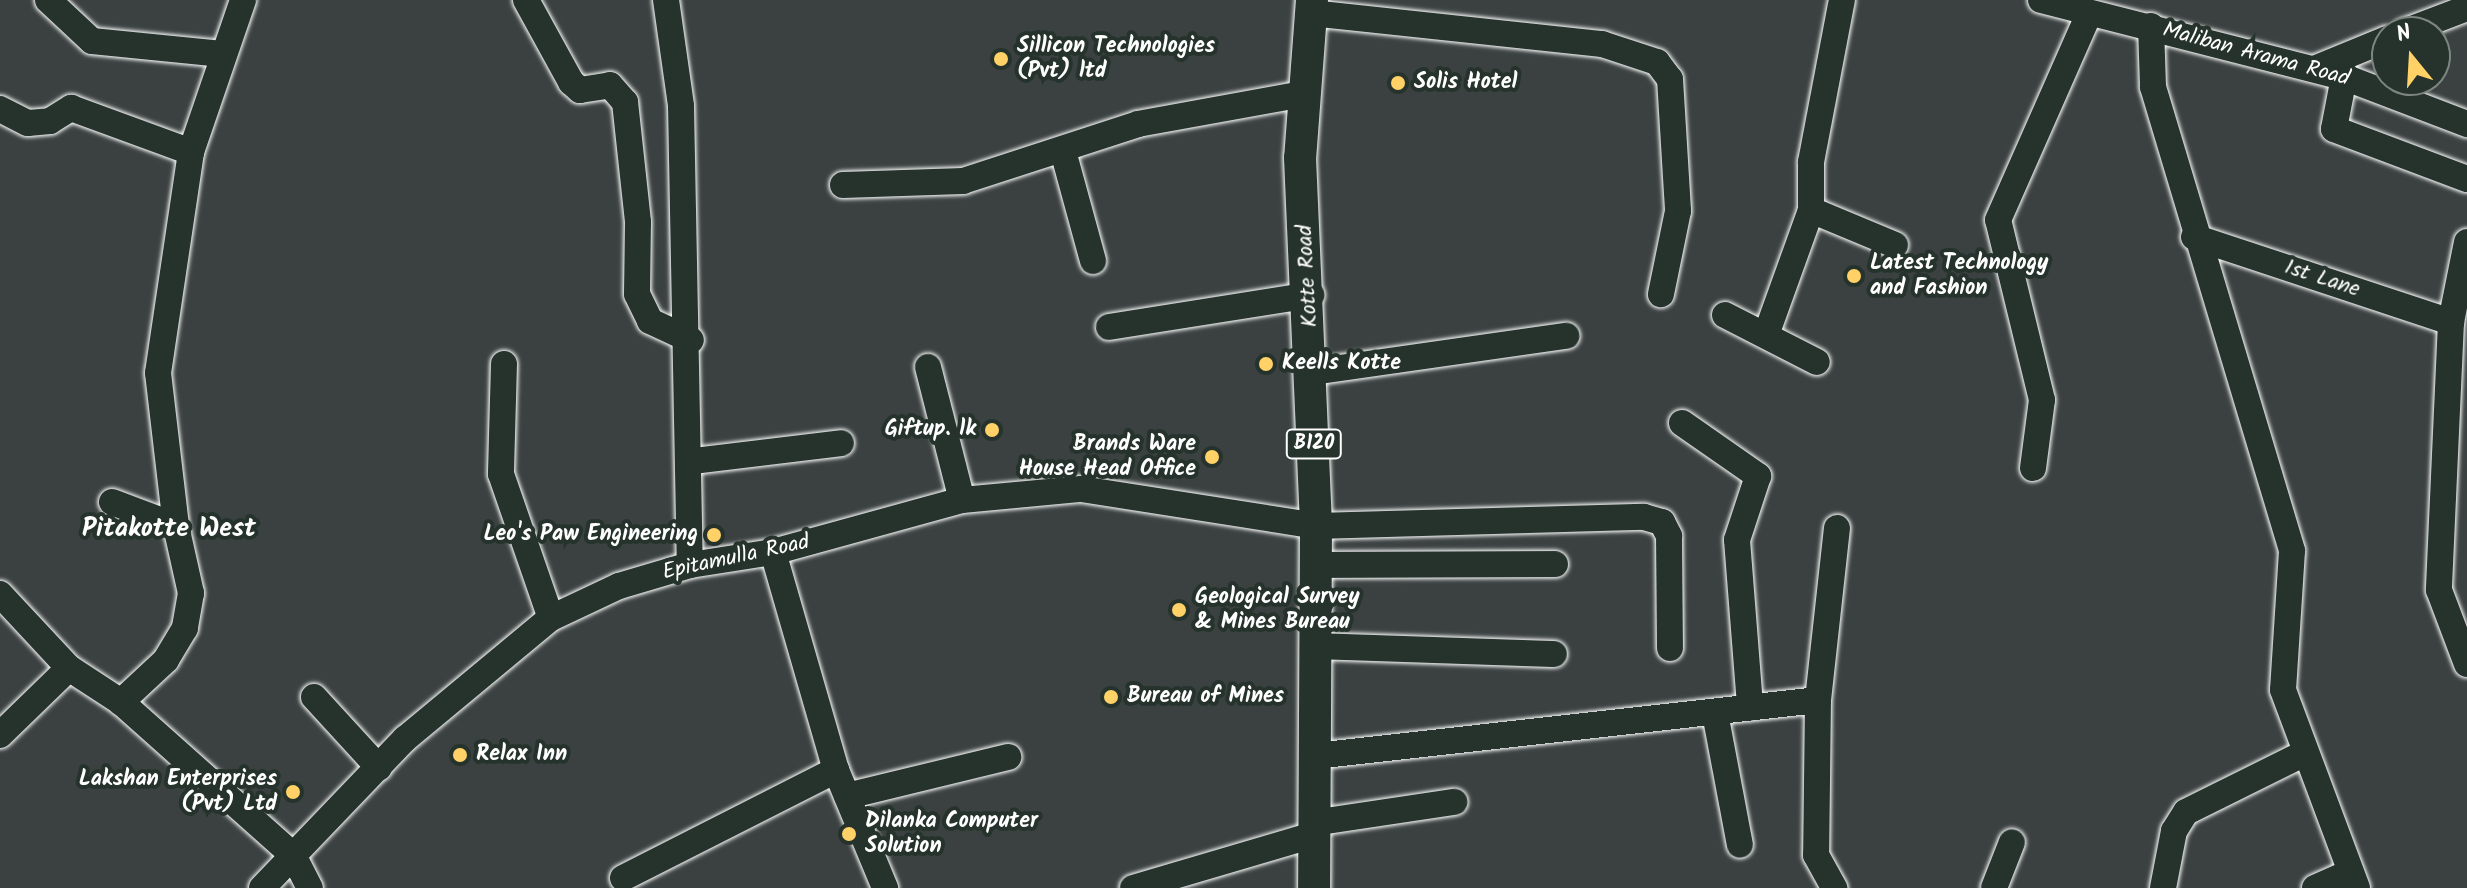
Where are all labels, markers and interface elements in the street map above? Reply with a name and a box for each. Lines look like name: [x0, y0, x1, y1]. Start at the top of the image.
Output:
north arrow: [2371, 16, 2451, 96]
text: N: [2392, 16, 2416, 53]
street label: Maliban Arama Road: [2160, 17, 2352, 93]
place label: Sillicon Technologies (Pvt) ltd: [1017, 33, 1215, 84]
marker: Sillicon Technologies (Pvt) ltd: [992, 50, 1010, 68]
place label: Solis Hotel: [1414, 70, 1517, 96]
marker: Solis Hotel: [1389, 74, 1407, 92]
street label: Kotte Road: [1292, 224, 1324, 328]
place label: Latest Technology and Fashion: [1870, 250, 2049, 302]
street label: 1st Lane: [2281, 254, 2363, 304]
marker: Latest Technology and Fashion: [1845, 267, 1863, 285]
place label: Keells Kotte: [1282, 351, 1401, 377]
marker: Keells Kotte: [1257, 355, 1275, 373]
place label: Giftup. lk: [885, 417, 976, 443]
marker: Giftup. lk: [983, 421, 1001, 439]
road number: B120: [1284, 428, 1344, 460]
place label: Brands Ware House Head Office: [1019, 431, 1196, 482]
marker: Brands Ware House Head Office: [1203, 448, 1221, 466]
district label: Pitakotte West: [82, 514, 256, 546]
place label: Leo's Paw Engineering: [484, 522, 698, 548]
marker: Leo's Paw Engineering: [705, 526, 723, 544]
street label: Epitamulla Road: [660, 530, 812, 586]
place label: Geological Survey & Mines Bureau: [1195, 584, 1360, 636]
marker: Geological Survey & Mines Bureau: [1170, 601, 1188, 619]
place label: Bureau of Mines: [1127, 684, 1284, 710]
marker: Bureau of Mines: [1102, 688, 1120, 706]
place label: Relax Inn: [476, 742, 567, 768]
marker: Relax Inn: [451, 746, 469, 764]
place label: Lakshan Enterprises (Pvt) Ltd: [79, 766, 277, 818]
marker: Lakshan Enterprises (Pvt) Ltd: [284, 783, 302, 801]
place label: Dilanka Computer Solution: [865, 808, 1038, 860]
marker: Dilanka Computer Solution: [840, 825, 858, 843]

